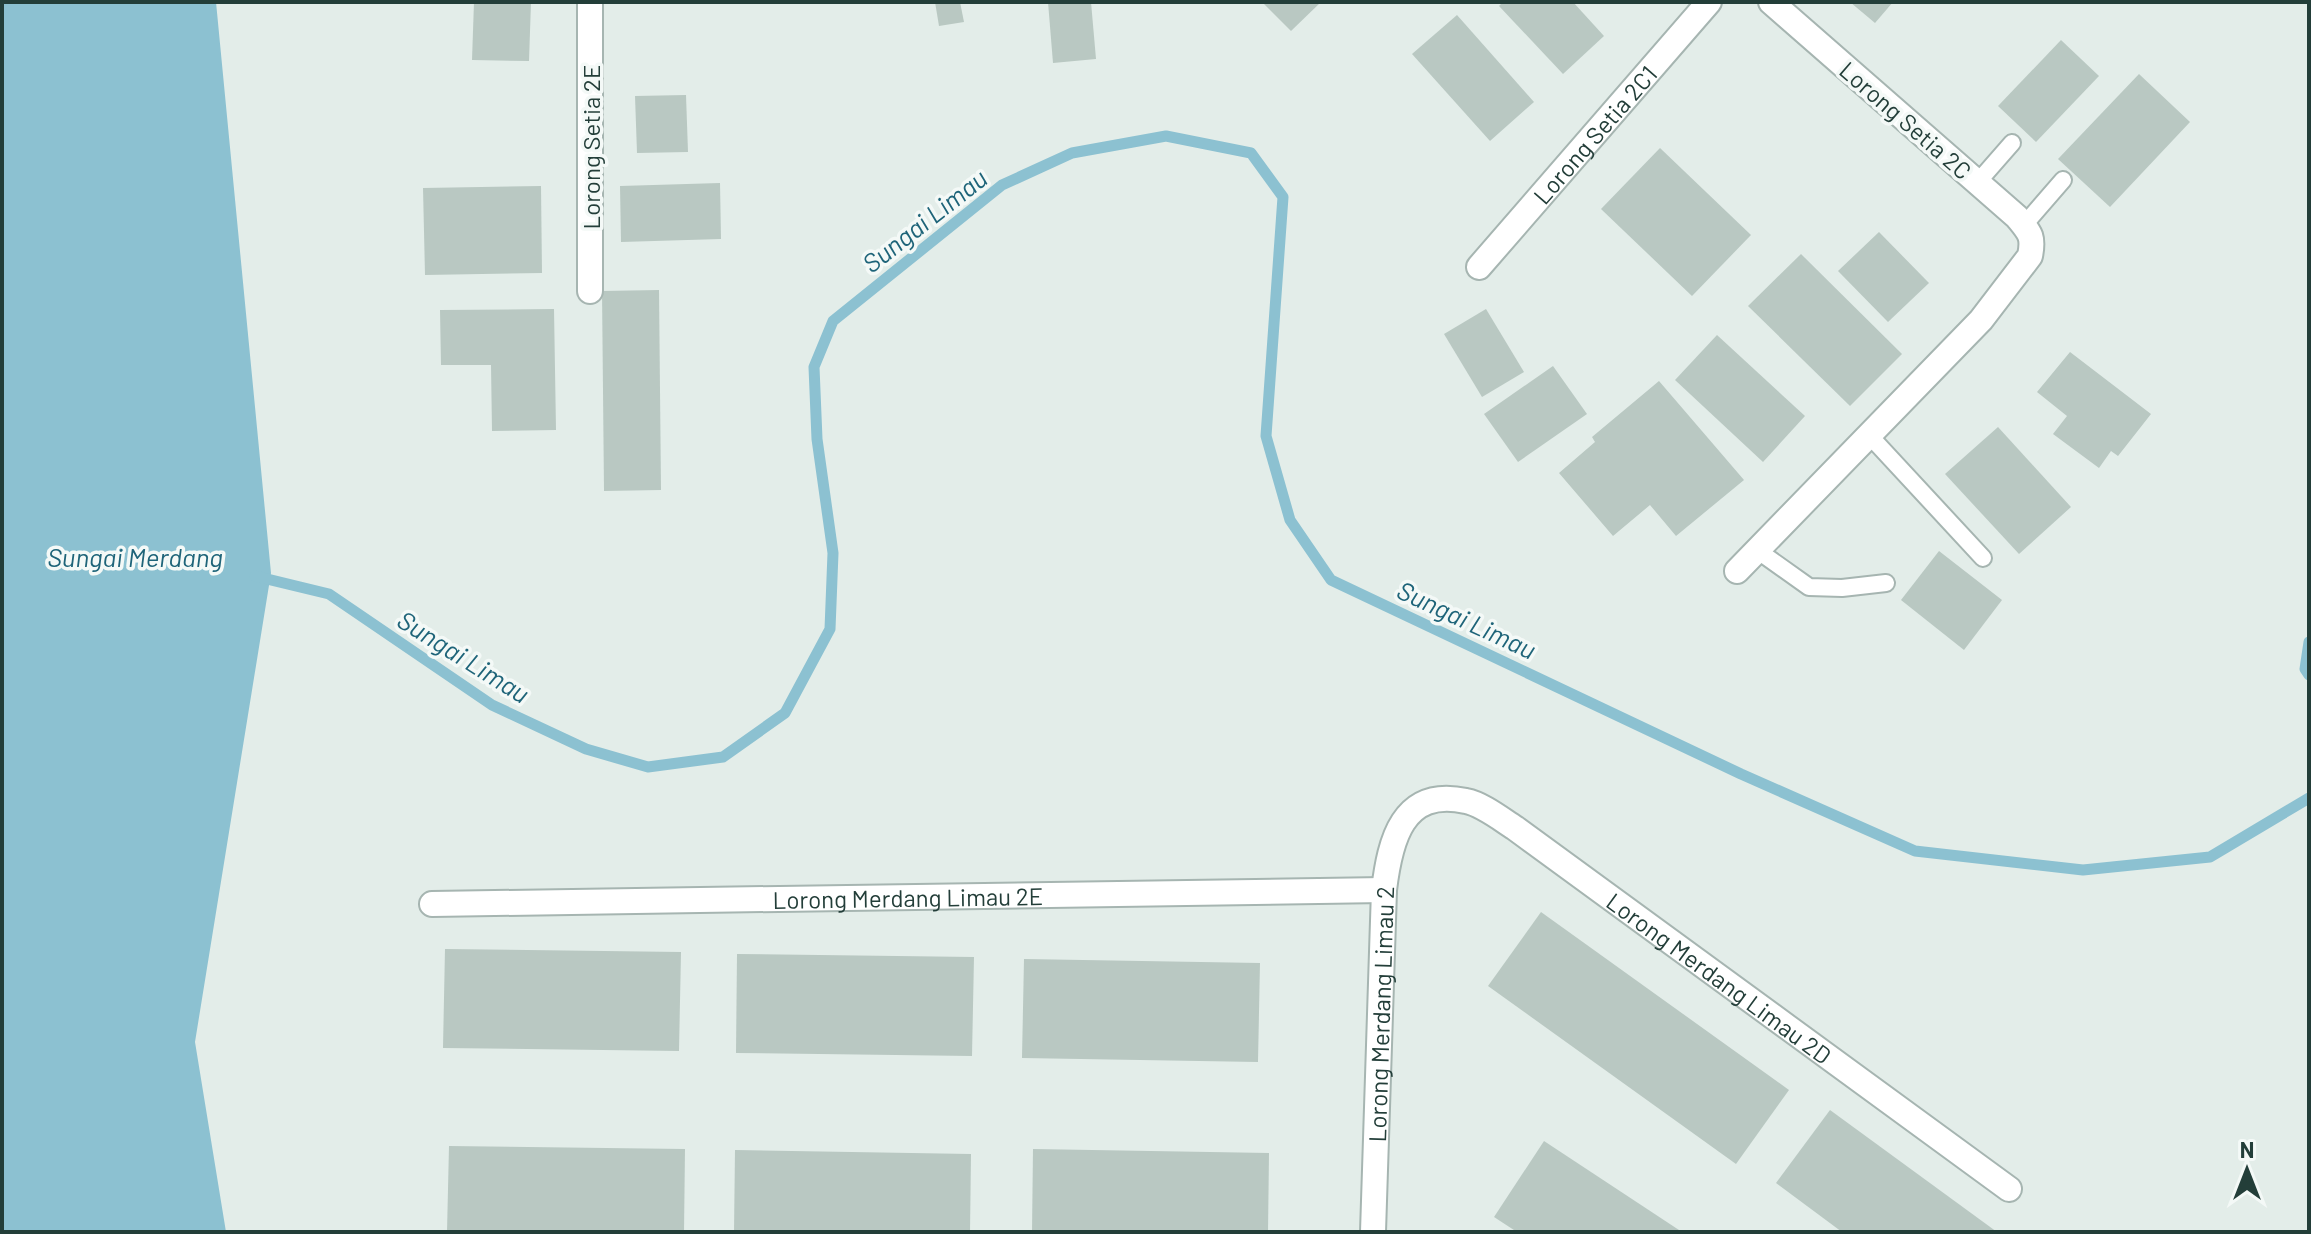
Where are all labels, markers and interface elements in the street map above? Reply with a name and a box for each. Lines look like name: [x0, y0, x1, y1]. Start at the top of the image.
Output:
street label: Lorong Setia 2C: [1834, 55, 1978, 185]
street label: Lorong Setia 2C1: [1527, 59, 1662, 209]
street label: Lorong Setia 2E: [576, 65, 605, 229]
water label: Sungai Limau: [856, 162, 992, 278]
water label: Sungai Merdang: [47, 541, 223, 572]
water label: Sungai Limau: [1393, 573, 1541, 665]
water label: Sungai Limau: [392, 603, 536, 709]
street label: Lorong Merdang Limau 2E: [772, 881, 1043, 913]
street label: Lorong Merdang Limau 2: [1361, 886, 1399, 1143]
street label: Lorong Merdang Limau 2D: [1602, 886, 1837, 1069]
north arrow: [2207, 1130, 2287, 1210]
text: N: [2240, 1136, 2254, 1162]

